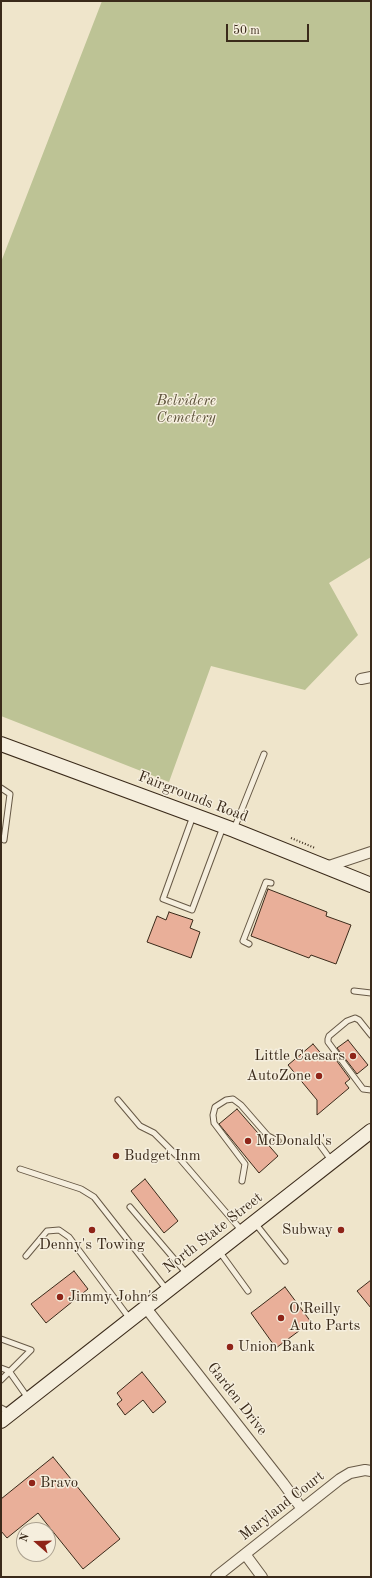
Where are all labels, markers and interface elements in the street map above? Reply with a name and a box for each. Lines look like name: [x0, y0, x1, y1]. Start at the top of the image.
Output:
scale bar: [228, 16, 311, 42]
text: 50 m: [233, 25, 260, 37]
park label: Belvidere Cemetery: [156, 392, 216, 427]
street label: Fairgrounds Road: [135, 768, 251, 826]
place label: Little Caesars: [254, 1047, 345, 1065]
marker: Little Caesars: [348, 1051, 358, 1061]
place label: AutoZone: [247, 1067, 311, 1085]
marker: AutoZone: [314, 1071, 324, 1081]
place label: McDonald's: [256, 1132, 332, 1150]
marker: McDonald's: [243, 1136, 253, 1146]
place label: Budget Inm: [124, 1147, 201, 1165]
marker: Budget Inm: [111, 1151, 121, 1161]
street label: North State Street: [160, 1189, 266, 1277]
place label: Subway: [282, 1221, 333, 1239]
marker: Denny's Towing: [87, 1225, 97, 1235]
marker: Subway: [336, 1225, 346, 1235]
place label: Denny's Towing: [39, 1236, 145, 1254]
place label: Jimmy John's: [68, 1288, 158, 1306]
marker: Jimmy John's: [55, 1292, 65, 1302]
place label: O'Reilly Auto Parts: [289, 1300, 360, 1335]
marker: O'Reilly Auto Parts: [276, 1313, 286, 1323]
place label: Union Bank: [238, 1338, 315, 1356]
marker: Union Bank: [225, 1342, 235, 1352]
street label: Garden Drive: [203, 1359, 271, 1439]
street label: Maryland Court: [236, 1467, 328, 1545]
place label: Bravo: [40, 1474, 78, 1492]
marker: Bravo: [27, 1478, 37, 1488]
north arrow: [16, 1522, 56, 1562]
text: N: [19, 1532, 32, 1544]

